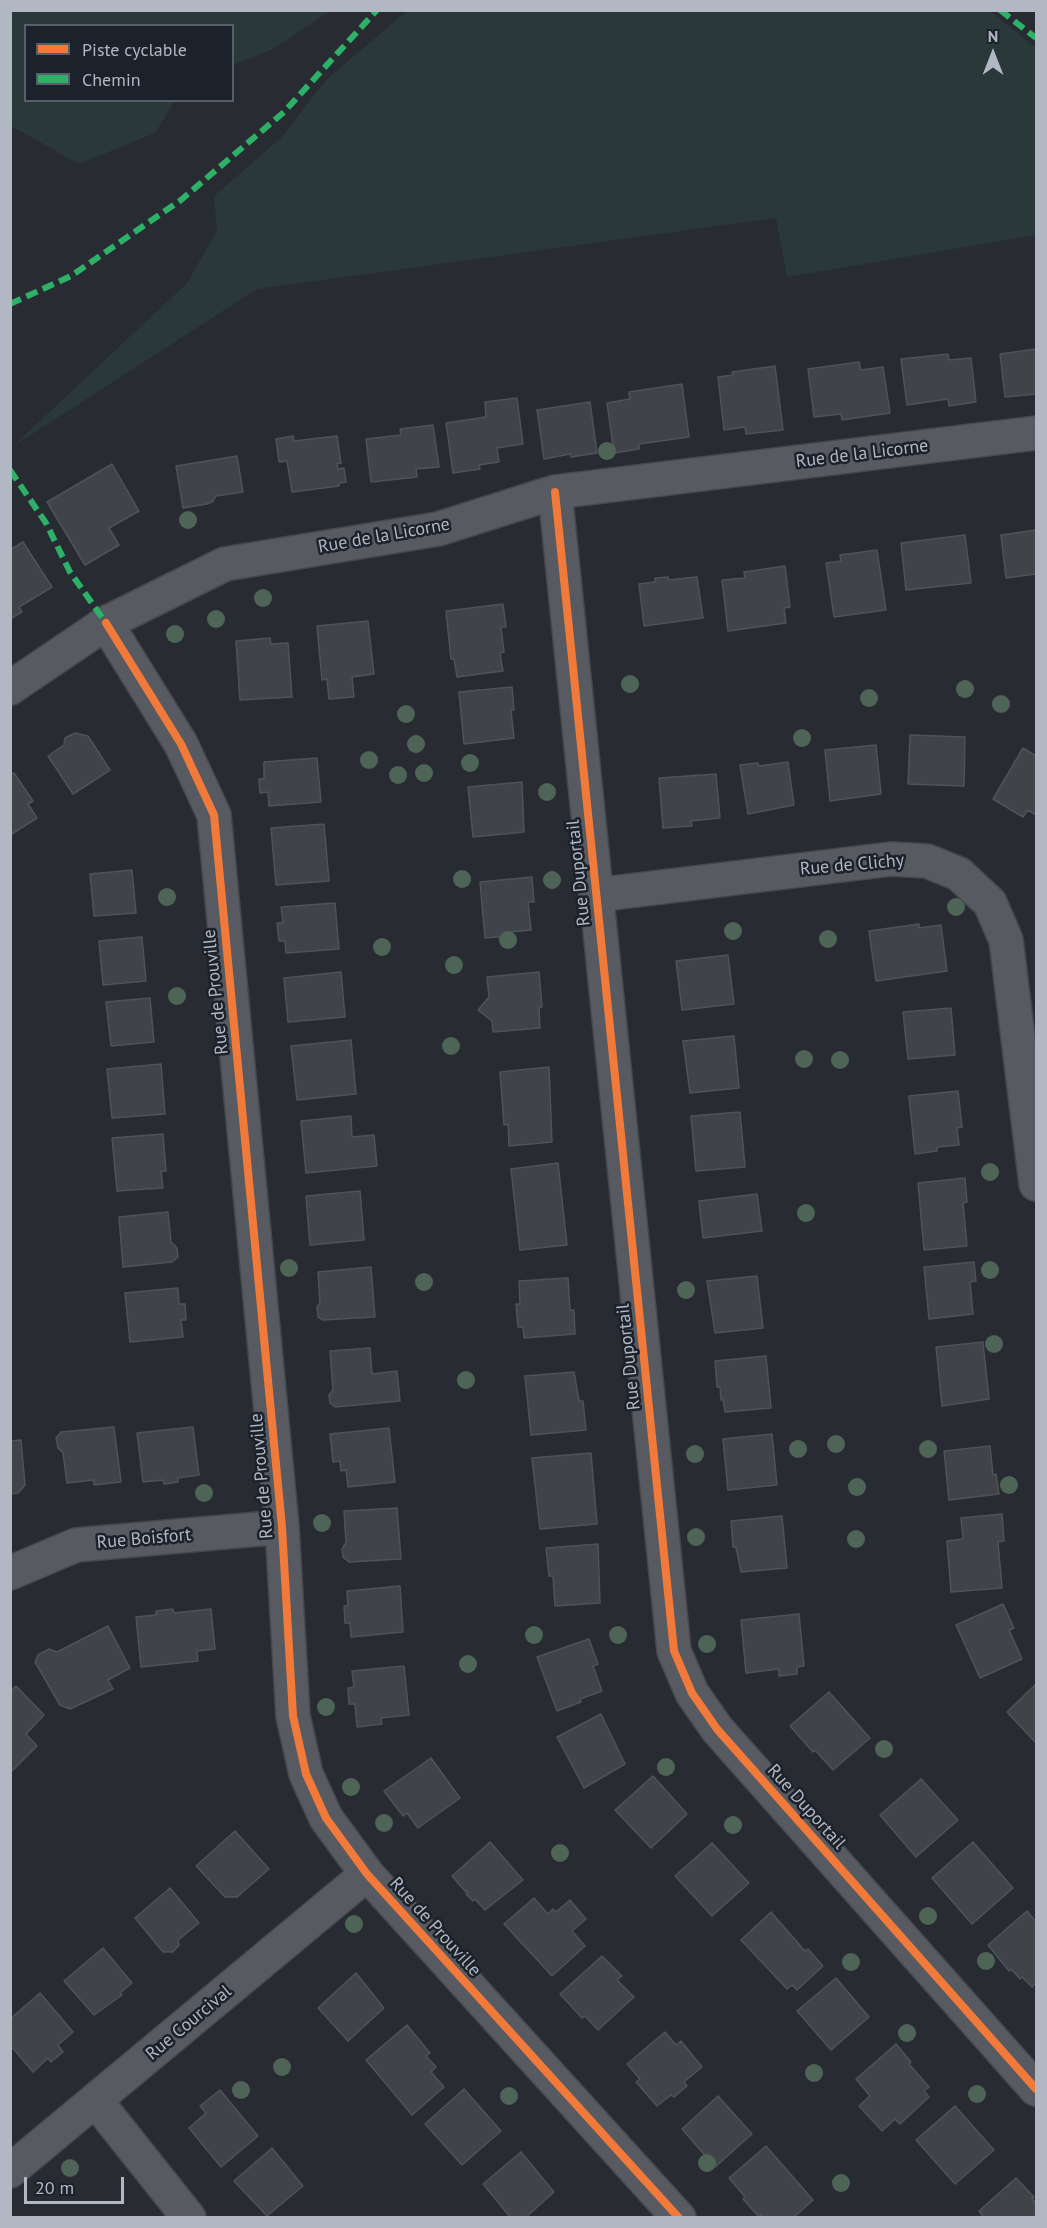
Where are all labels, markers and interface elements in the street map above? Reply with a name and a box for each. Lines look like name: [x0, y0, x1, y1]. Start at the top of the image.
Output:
legend: [24, 24, 234, 102]
north arrow: [963, 24, 1023, 84]
text: N: [988, 26, 998, 46]
text: Piste cyclable: [82, 38, 187, 61]
text: Chemin: [82, 68, 141, 91]
street label: Rue de la Licorne: [794, 435, 930, 473]
street label: Rue de la Licorne: [316, 514, 452, 558]
street label: Rue Duportail: [563, 819, 595, 927]
street label: Rue de Clichy: [799, 850, 905, 880]
street label: Rue de Prouville: [199, 928, 233, 1056]
street label: Rue Duportail: [613, 1303, 645, 1411]
street label: Rue de Prouville: [246, 1412, 278, 1540]
street label: Rue Boisfort: [96, 1524, 192, 1554]
street label: Rue Duportail: [762, 1760, 850, 1854]
street label: Rue de Prouville: [385, 1873, 485, 1981]
street label: Rue Courcival: [142, 1981, 236, 2065]
scale bar: [27, 2165, 128, 2203]
text: 20 m: [35, 2176, 74, 2199]

